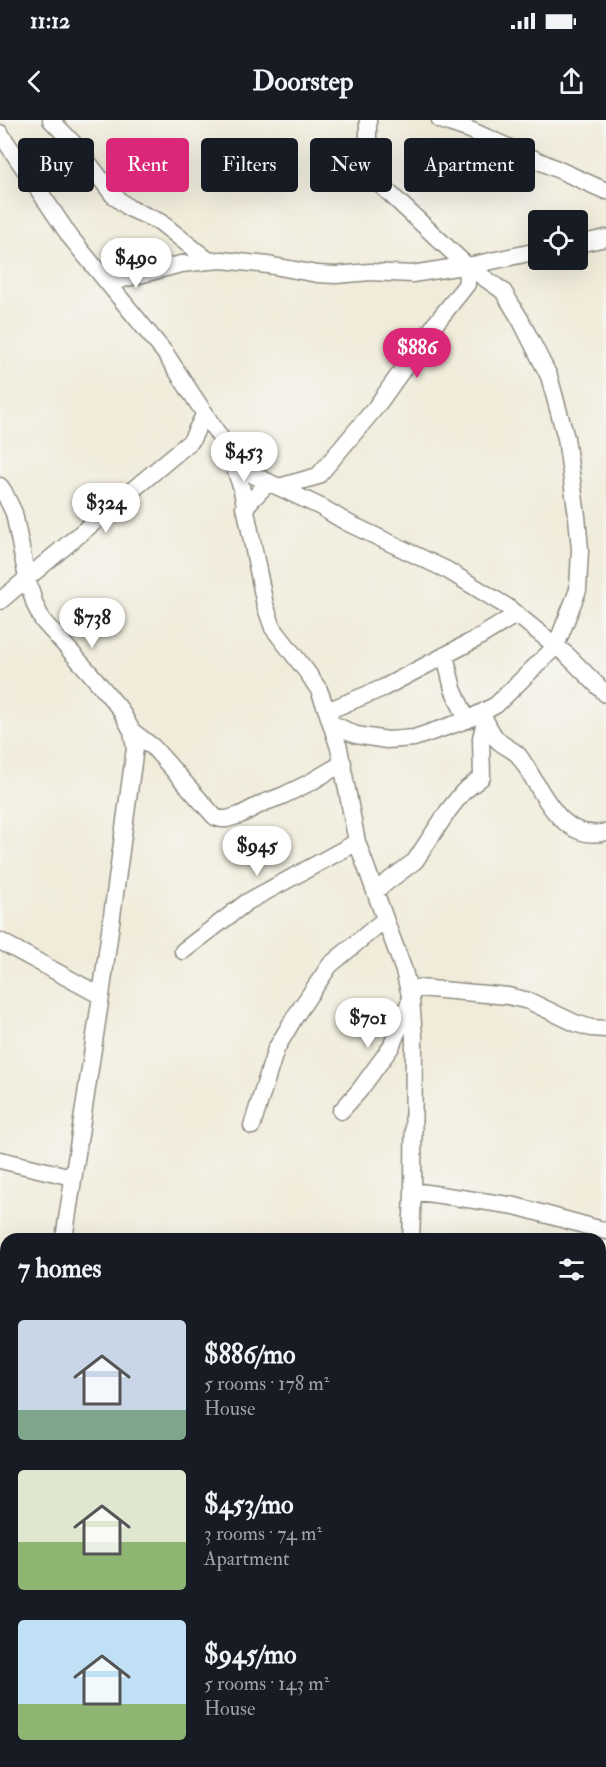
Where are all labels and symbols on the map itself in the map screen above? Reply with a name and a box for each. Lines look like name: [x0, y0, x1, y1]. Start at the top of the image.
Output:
pin: $490: [100, 238, 172, 289]
pin: $886: [381, 328, 453, 379]
pin: $453: [208, 432, 280, 483]
pin: $324: [70, 483, 142, 534]
pin: $738: [56, 598, 128, 649]
pin: $945: [221, 826, 293, 877]
pin: $701: [332, 998, 404, 1049]

